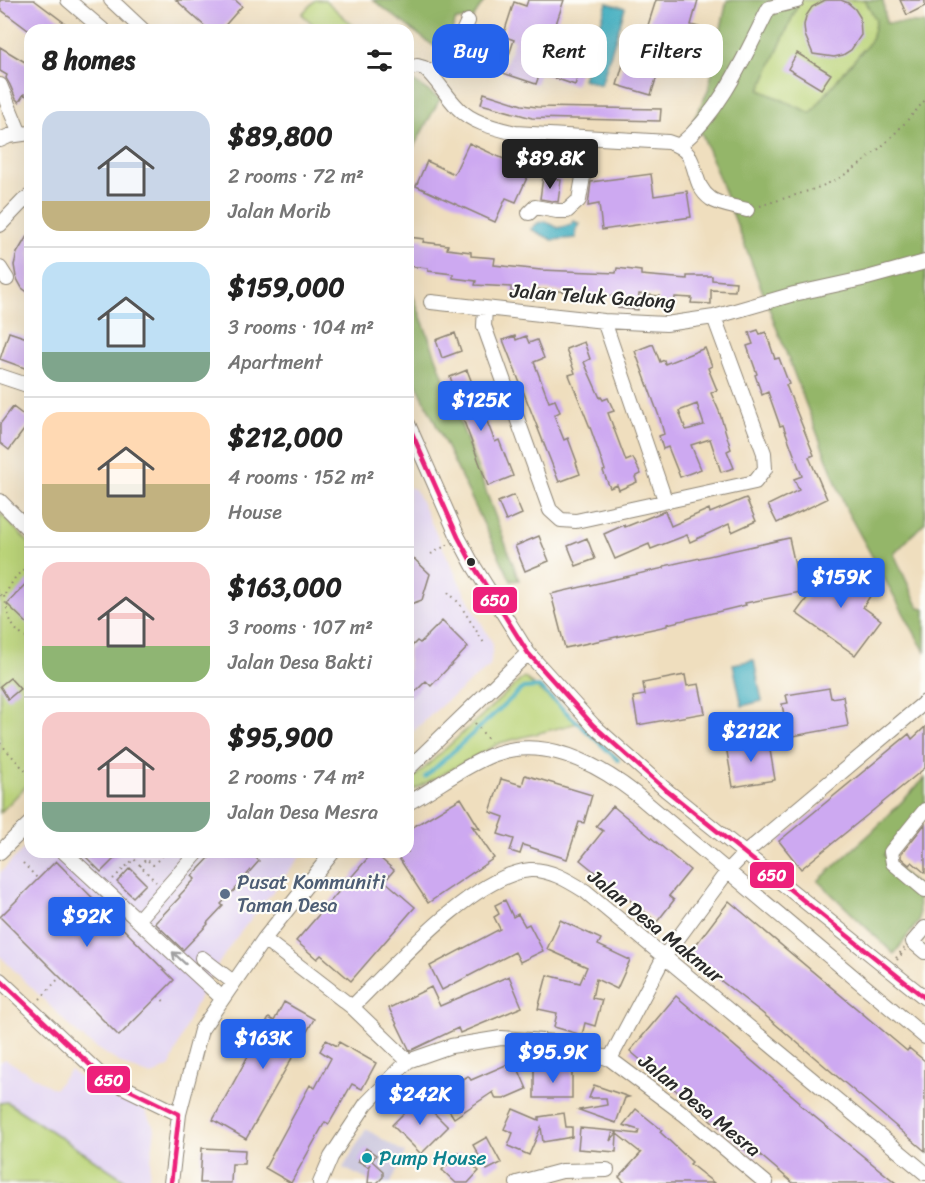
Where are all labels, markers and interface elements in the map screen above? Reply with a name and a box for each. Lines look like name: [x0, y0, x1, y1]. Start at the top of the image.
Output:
chip: Buy: [432, 24, 509, 78]
chip: Rent: [521, 24, 607, 78]
chip: Filters: [619, 24, 723, 78]
text: 8 homes: [42, 37, 135, 83]
icon: filters: [363, 44, 396, 77]
text: $89,800: [228, 113, 333, 159]
icon: home: [90, 135, 162, 207]
pin: $89.8K: [501, 139, 599, 190]
text: $89.8K: [516, 141, 584, 176]
text: 2 rooms · 72 m²: [228, 159, 364, 194]
text: Jalan Morib: [228, 194, 331, 229]
text: $159,000: [228, 264, 345, 310]
street label: Jalan Teluk Gadong: [508, 273, 677, 320]
icon: home: [90, 286, 162, 358]
text: 3 rooms · 104 m²: [228, 310, 374, 345]
text: Apartment: [228, 345, 322, 380]
pin: $125K: [439, 381, 523, 432]
text: $125K: [452, 383, 510, 418]
text: $212,000: [228, 414, 343, 460]
icon: home: [90, 436, 162, 508]
text: 4 rooms · 152 m²: [228, 460, 374, 495]
text: House: [228, 495, 282, 530]
unlabelled marker: [465, 556, 477, 568]
pin: $159K: [799, 558, 883, 609]
text: $159K: [812, 560, 870, 595]
text: $163,000: [228, 564, 342, 610]
icon: home: [90, 586, 162, 658]
line badge: 650: [472, 586, 518, 614]
text: 650: [480, 586, 509, 615]
text: 3 rooms · 107 m²: [228, 610, 373, 645]
text: Jalan Desa Bakti: [228, 645, 372, 680]
pin: $212K: [709, 712, 793, 763]
text: $95,900: [228, 714, 333, 760]
text: $212K: [722, 714, 780, 749]
icon: home: [90, 736, 162, 808]
text: 2 rooms · 74 m²: [228, 760, 365, 795]
text: Jalan Desa Mesra: [228, 795, 378, 830]
street label: Jalan Desa Makmur: [579, 860, 732, 993]
line badge: 650: [749, 861, 795, 889]
text: 650: [757, 861, 786, 890]
place label: Pusat Kommuniti Taman Desa: [237, 865, 386, 923]
marker: Pusat Kommuniti Taman Desa: [218, 887, 232, 901]
pin: $92K: [51, 897, 123, 948]
text: $92K: [62, 899, 112, 934]
one-way arrow: [172, 951, 187, 965]
pin: $163K: [221, 1019, 305, 1070]
text: $163K: [235, 1021, 291, 1056]
pin: $95.9K: [504, 1033, 602, 1084]
text: $95.9K: [519, 1035, 587, 1070]
street label: Jalan Desa Mesra: [630, 1044, 769, 1166]
line badge: 650: [86, 1065, 131, 1094]
text: 650: [94, 1066, 123, 1095]
pin: $242K: [378, 1075, 462, 1126]
text: $242K: [389, 1077, 451, 1112]
place label: Pump House: [379, 1141, 487, 1176]
marker: Pump House: [360, 1151, 374, 1165]

